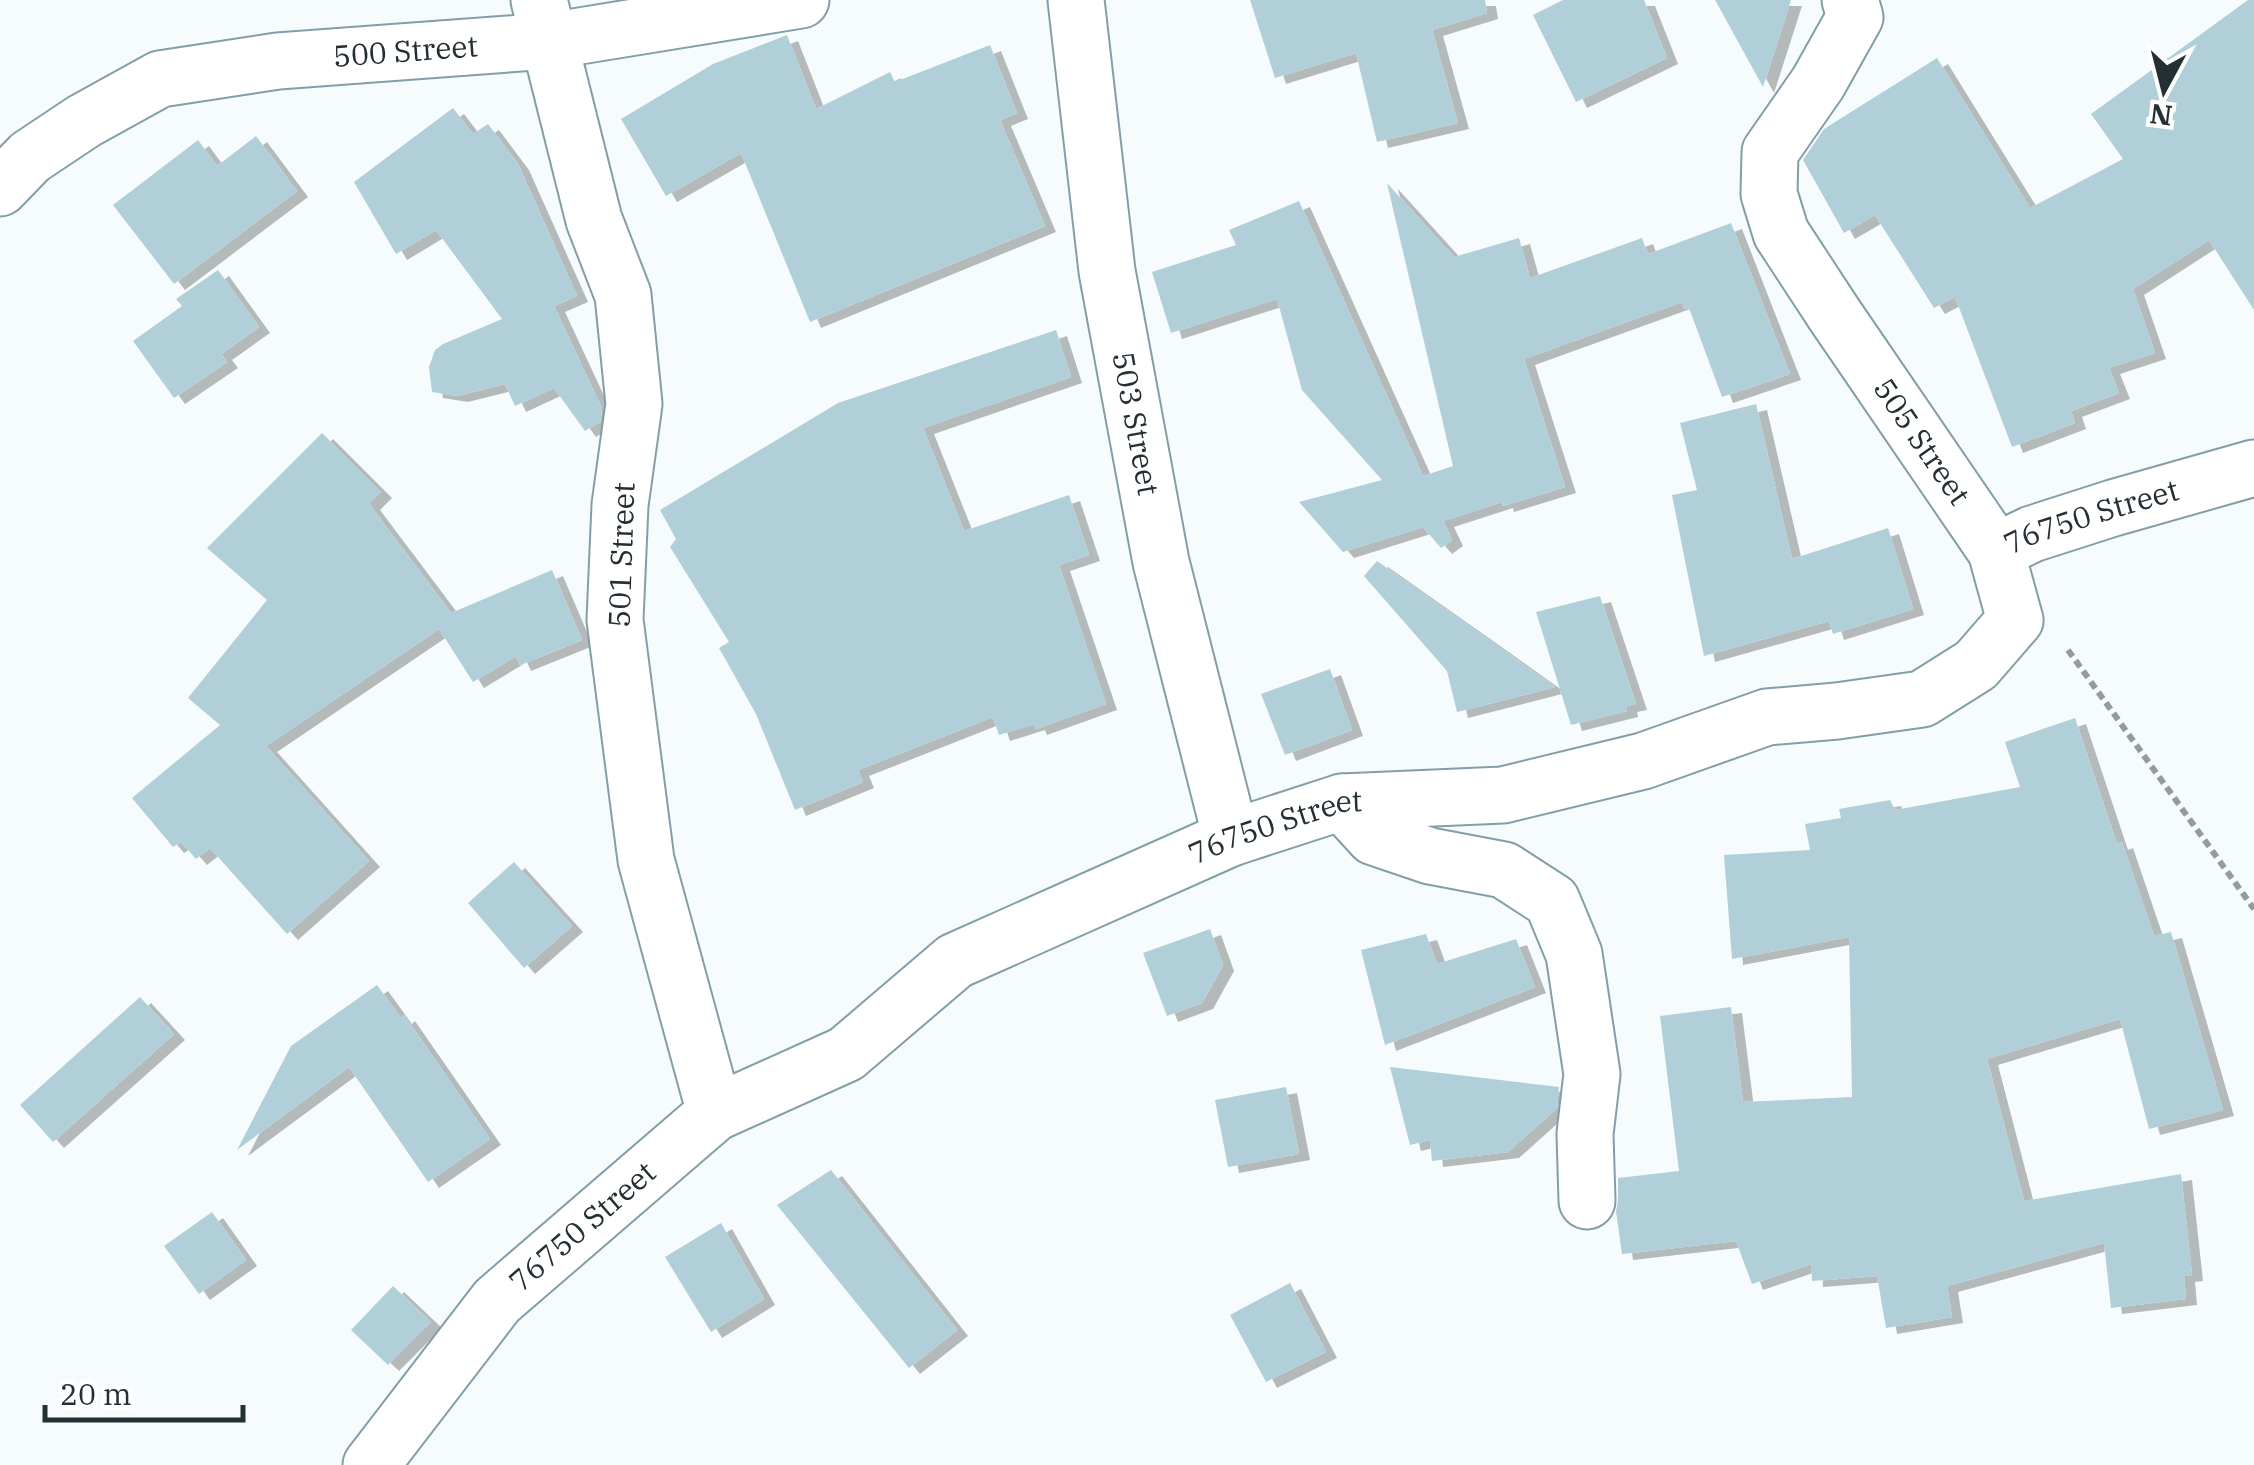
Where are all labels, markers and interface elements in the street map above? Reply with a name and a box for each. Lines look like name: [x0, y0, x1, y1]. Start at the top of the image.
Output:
street label: 500 Street: [331, 25, 479, 75]
north arrow: [2114, 40, 2214, 140]
text: N: [2148, 96, 2174, 135]
street label: 503 Street: [1104, 348, 1169, 498]
street label: 505 Street: [1866, 370, 1980, 512]
street label: 76750 Street: [1997, 469, 2183, 563]
street label: 501 Street: [598, 482, 643, 628]
street label: 76750 Street: [1182, 780, 1363, 873]
street label: 76750 Street: [500, 1152, 663, 1300]
scale bar: [45, 1360, 242, 1422]
text: 20 m: [60, 1374, 132, 1413]

